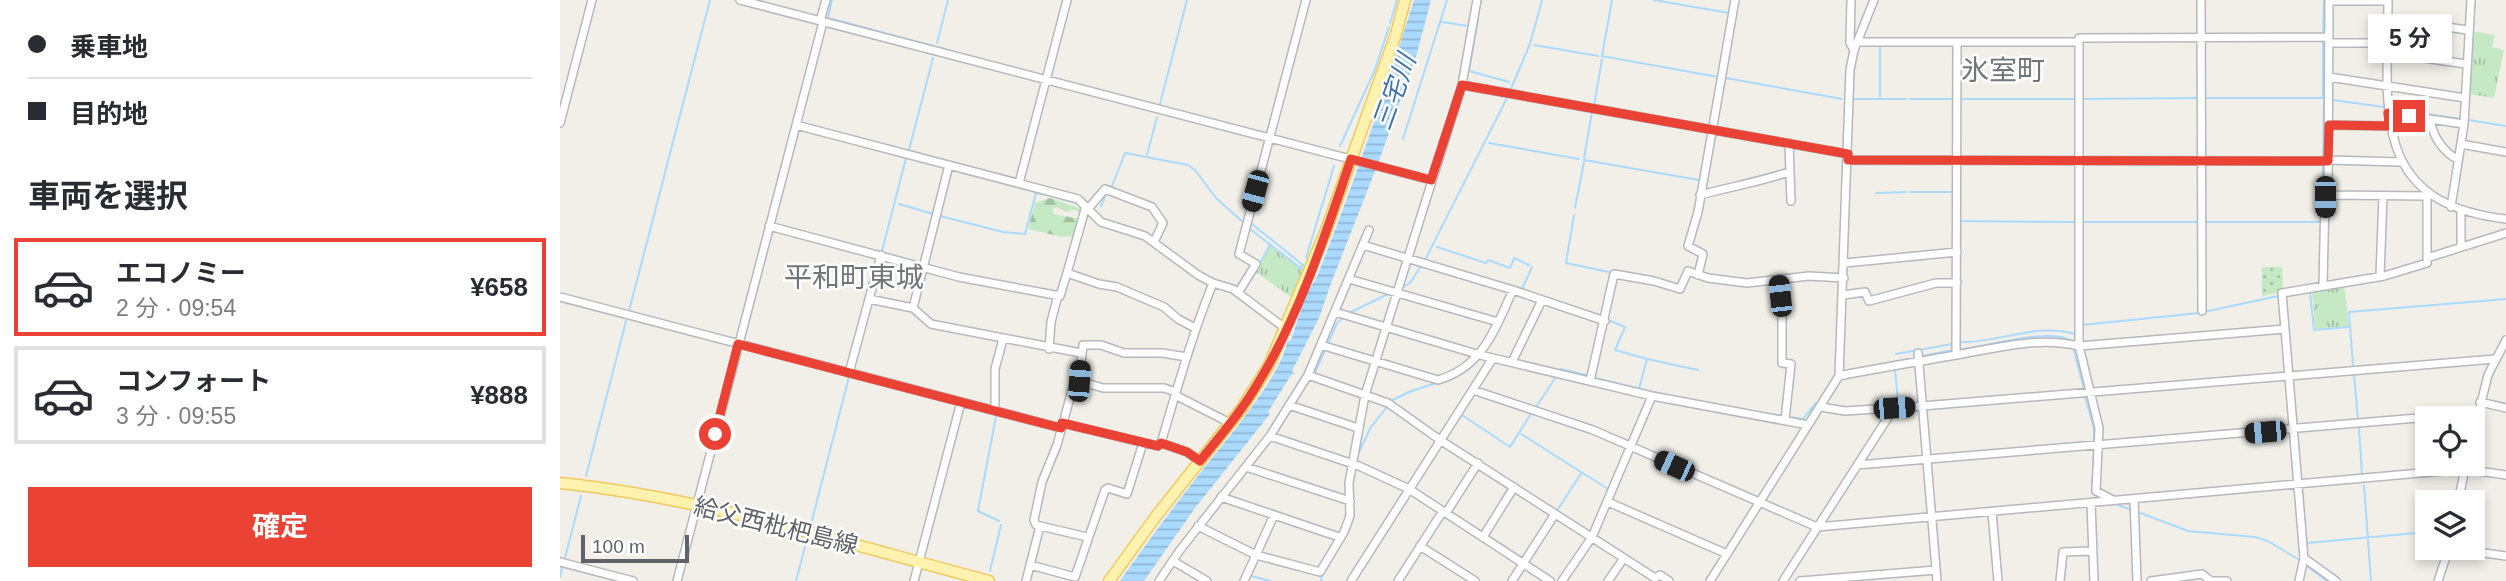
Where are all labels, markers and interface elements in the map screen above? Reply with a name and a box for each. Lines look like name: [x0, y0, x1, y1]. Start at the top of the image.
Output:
callout: 5 分: [2367, 15, 2451, 64]
text: 5 分: [2389, 25, 2431, 51]
text: 乗車地: [70, 32, 148, 62]
water label: 三宅川: [1367, 47, 1422, 134]
district label: 氷室町: [1961, 55, 2045, 86]
text: 目的地: [70, 99, 148, 129]
route end: [2393, 100, 2425, 132]
car: [1240, 168, 1271, 214]
car: [2315, 176, 2336, 218]
text: 車両を選択: [28, 178, 188, 214]
icon: car: [32, 256, 95, 319]
text: エコノミー: [116, 258, 246, 288]
district label: 平和町東城: [784, 262, 924, 293]
text: ¥658: [470, 272, 528, 302]
car: [1768, 274, 1793, 318]
text: 2 分 · 09:54: [116, 295, 236, 321]
car: [1068, 359, 1091, 403]
icon: car: [32, 364, 95, 427]
text: コンフォート: [116, 366, 271, 396]
text: ¥888: [470, 380, 528, 410]
car: [1873, 396, 1916, 420]
text: 3 分 · 09:55: [116, 403, 236, 429]
map controls: [2415, 406, 2485, 560]
button: locate: [2415, 406, 2485, 476]
route start: [699, 418, 731, 450]
car: [2244, 420, 2287, 444]
car: [1651, 448, 1698, 484]
button: 確定: [28, 487, 532, 567]
button: layers: [2415, 490, 2485, 560]
street label: 給父西枇杷島線: [691, 492, 861, 559]
scale bar: [581, 532, 690, 564]
text: 100 m: [592, 536, 645, 557]

